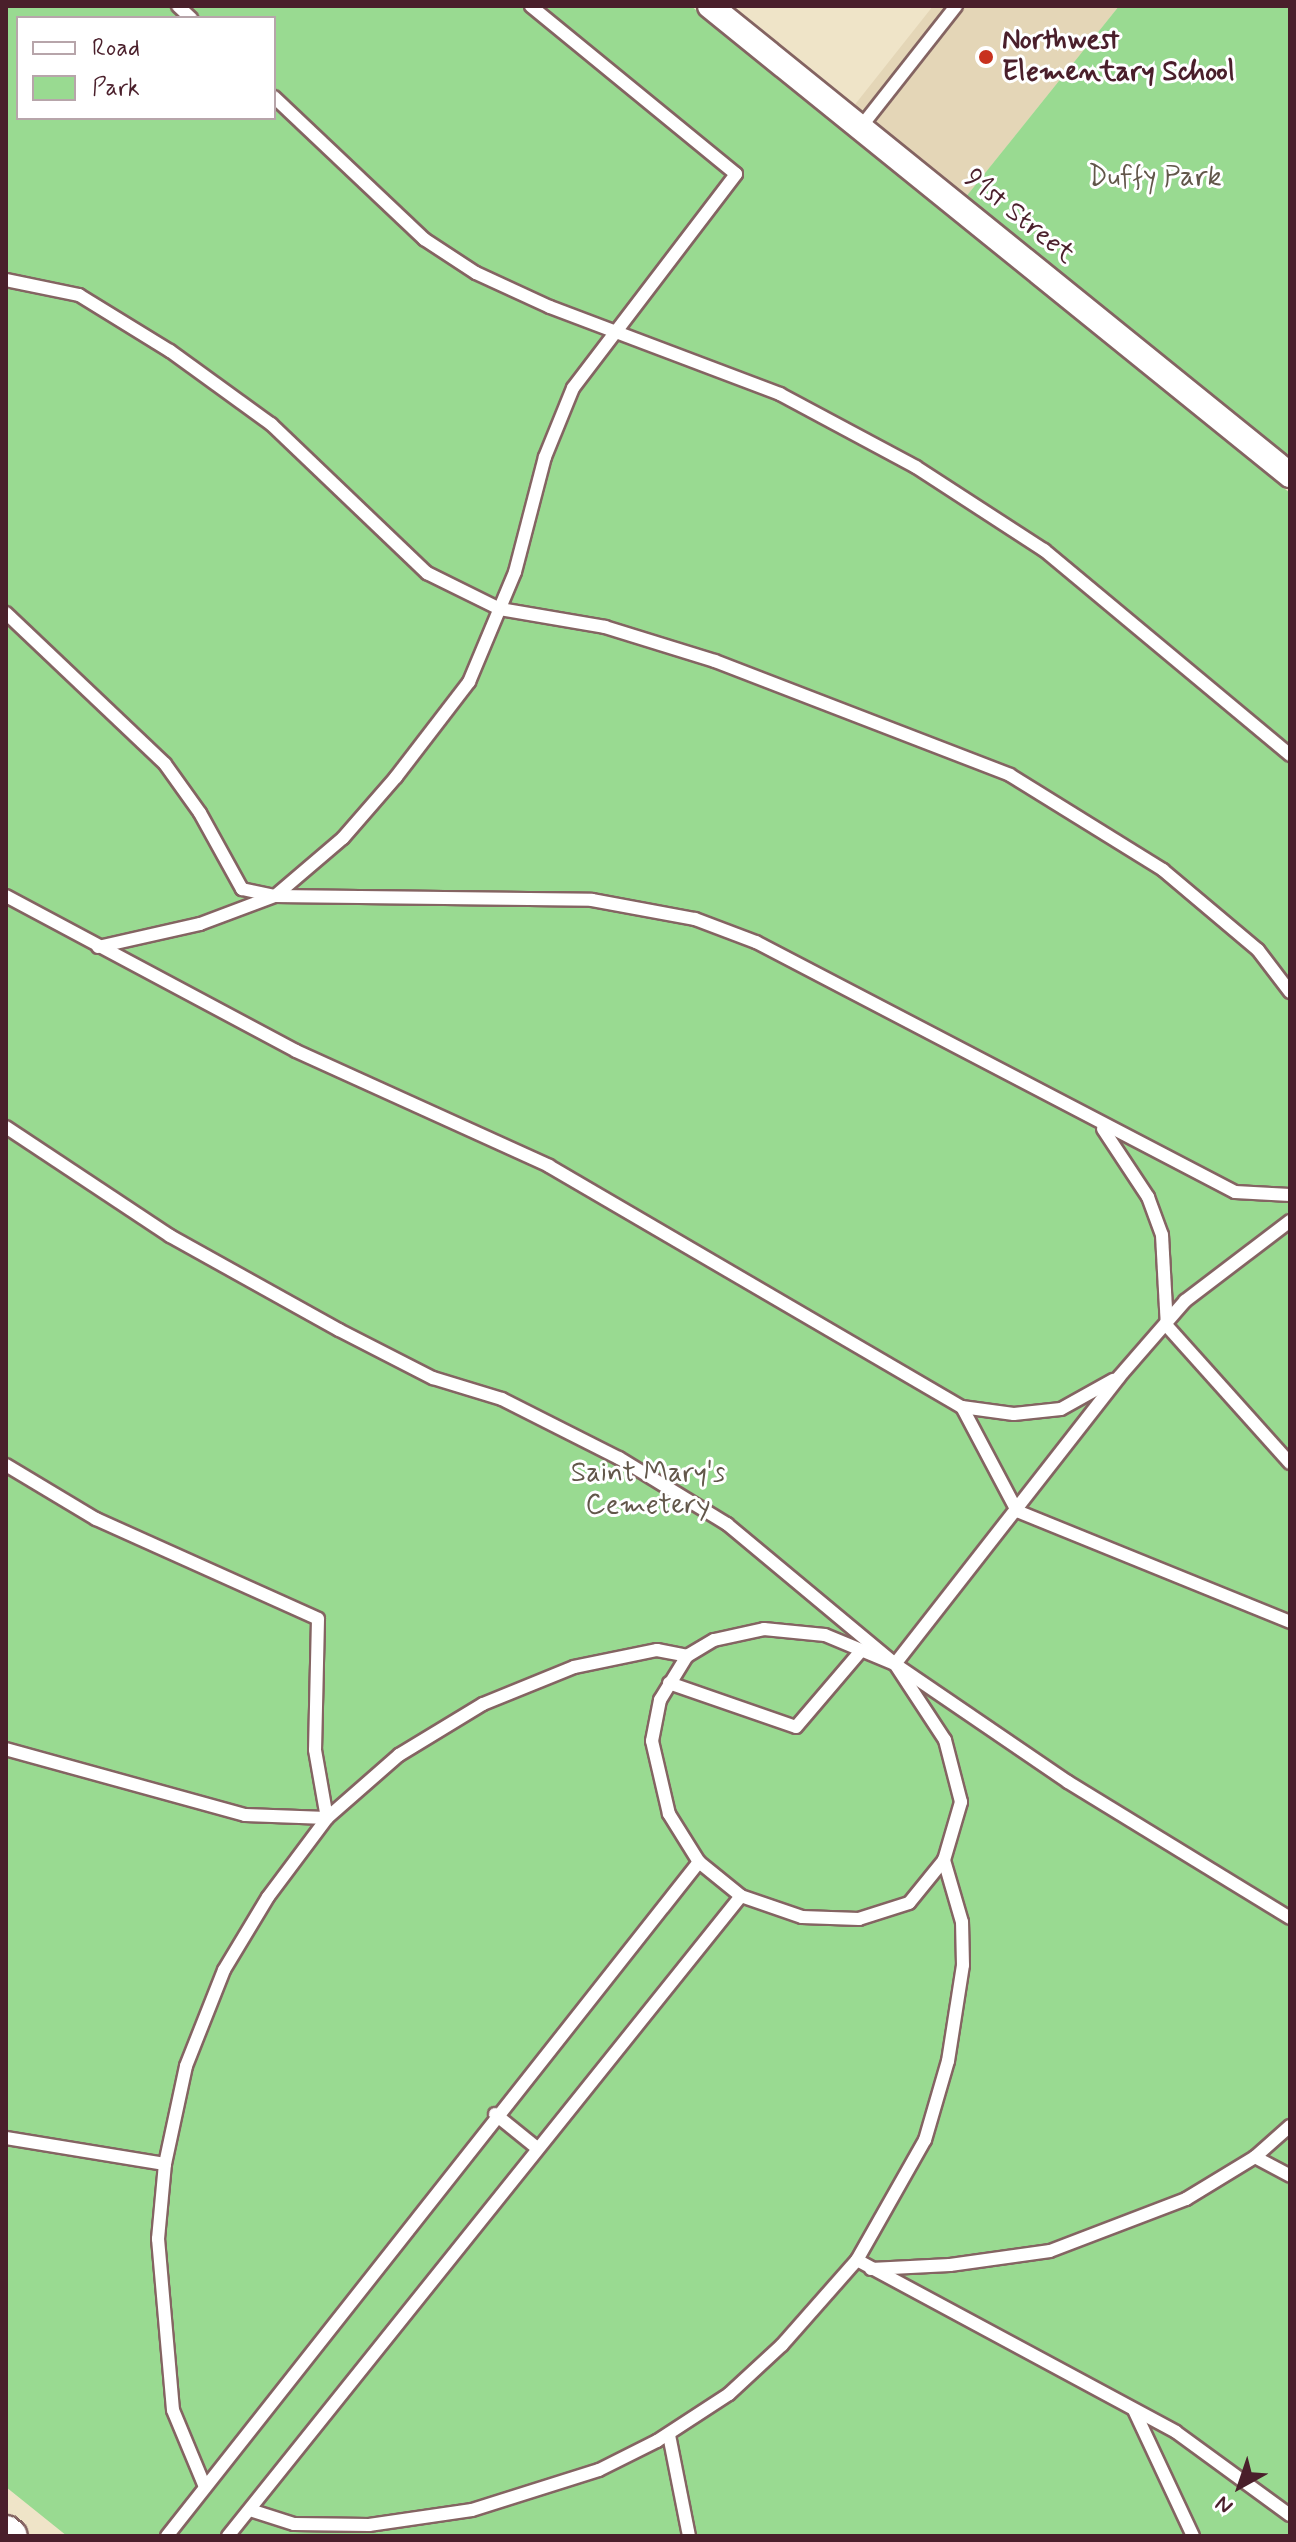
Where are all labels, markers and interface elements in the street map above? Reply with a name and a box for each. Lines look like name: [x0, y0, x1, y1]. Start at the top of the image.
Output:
legend: [16, 16, 276, 120]
place label: Northwest Elementary School: [1002, 24, 1235, 90]
text: Road: [92, 33, 140, 64]
marker: Northwest Elementary School: [977, 48, 995, 66]
text: Park: [92, 73, 140, 104]
park label: Duffy Park: [1089, 161, 1221, 195]
street label: 91st Street: [957, 162, 1081, 272]
park label: Saint Mary's Cemetery: [571, 1457, 725, 1523]
north arrow: [1200, 2446, 1280, 2526]
text: N: [1210, 2489, 1239, 2520]

